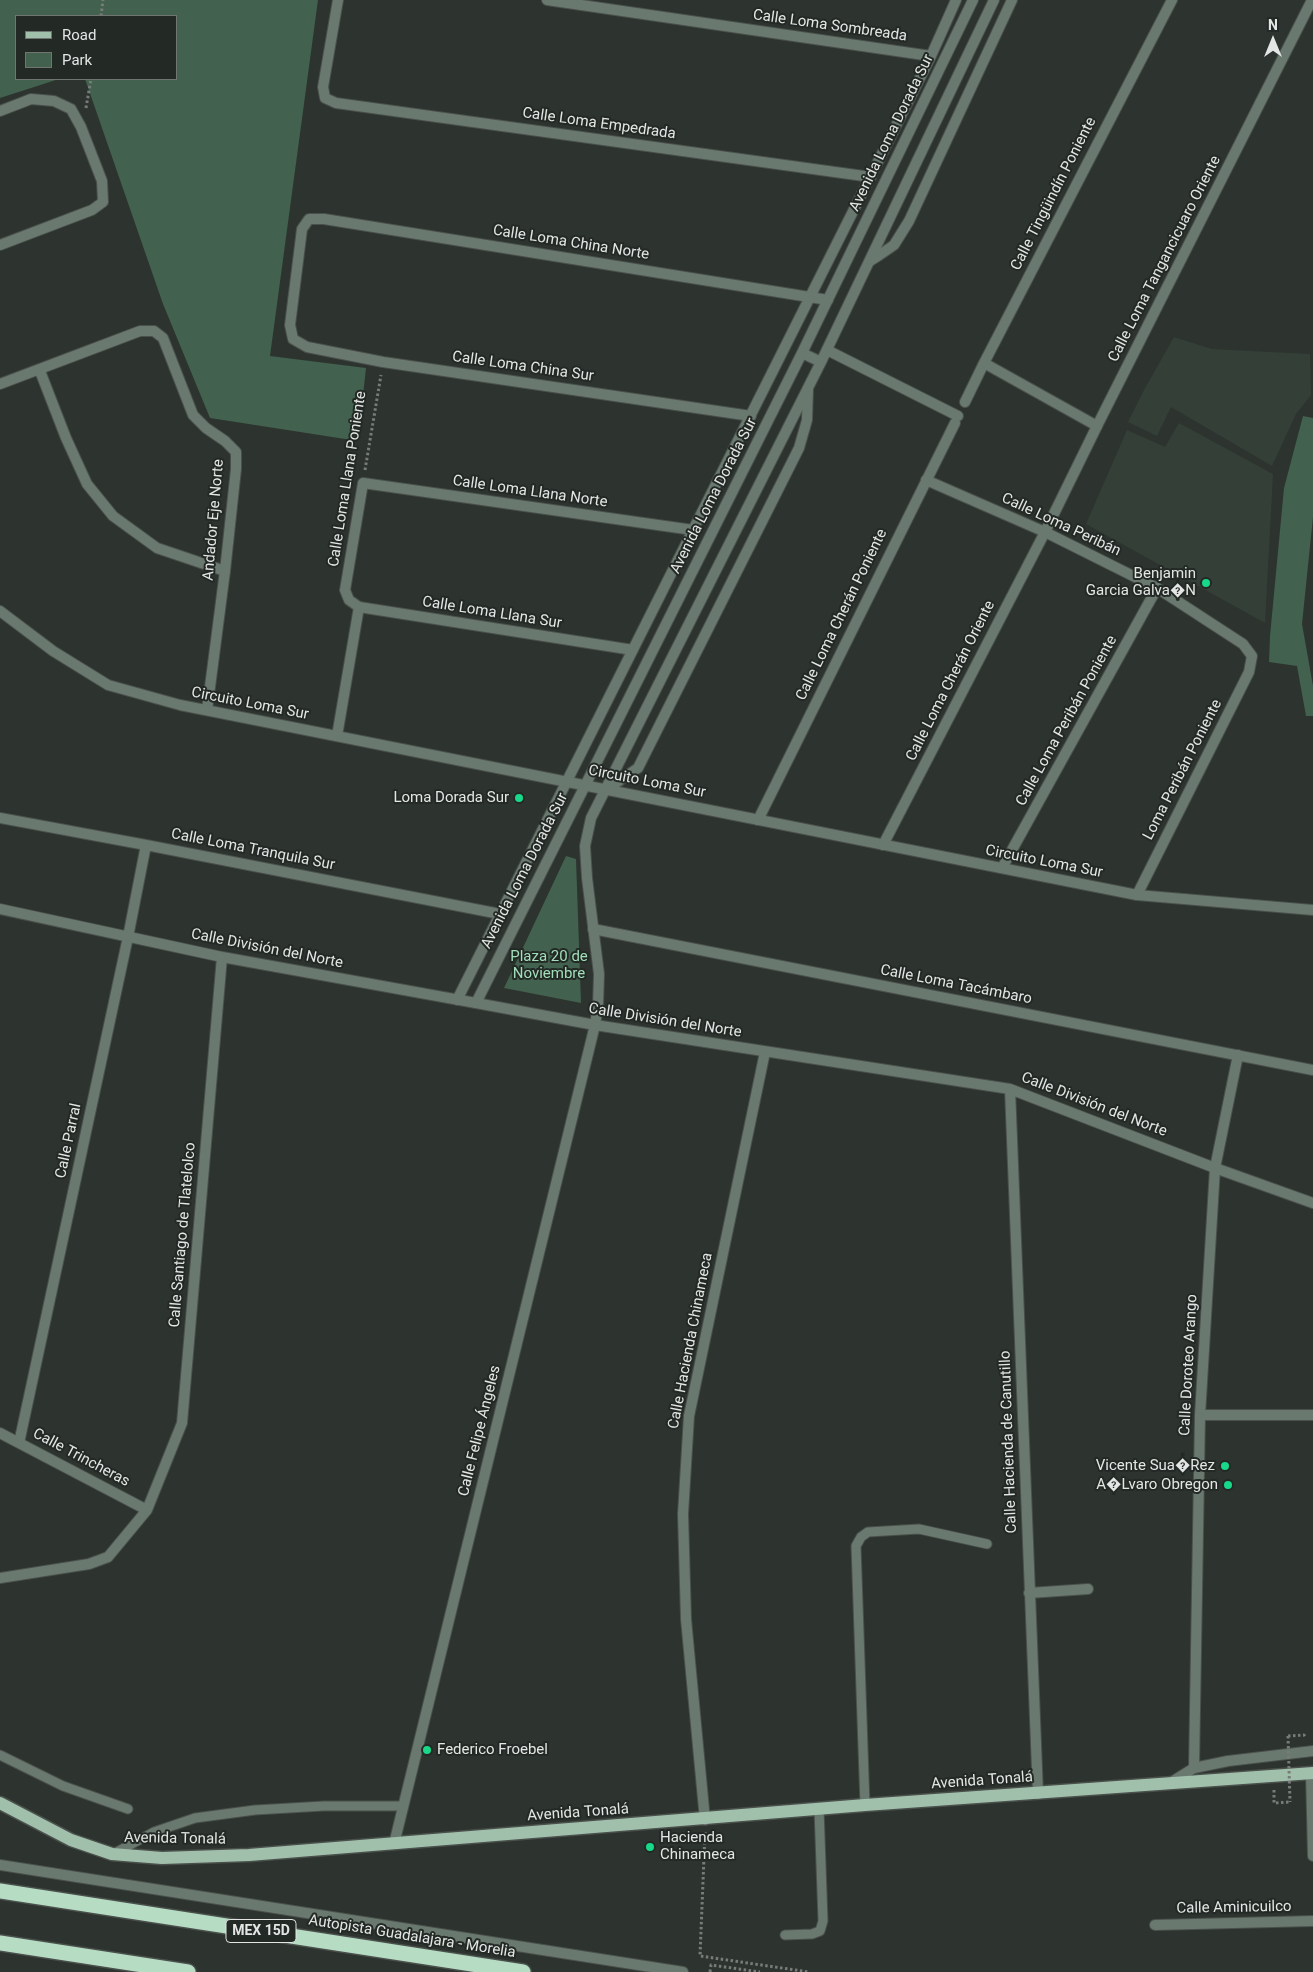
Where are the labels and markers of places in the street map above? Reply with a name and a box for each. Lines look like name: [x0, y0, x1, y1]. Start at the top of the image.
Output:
place label: Benjamin Garcia Galva�N: [1086, 565, 1196, 600]
marker: Benjamin Garcia Galva�N: [1200, 577, 1212, 589]
place label: Loma Dorada Sur: [393, 789, 509, 807]
marker: Loma Dorada Sur: [513, 792, 525, 804]
place label: Vicente Sua�Rez: [1096, 1457, 1215, 1475]
marker: Vicente Sua�Rez: [1219, 1460, 1231, 1472]
place label: A�Lvaro Obregon: [1096, 1476, 1218, 1494]
marker: A�Lvaro Obregon: [1222, 1479, 1234, 1491]
place label: Federico Froebel: [437, 1741, 548, 1759]
marker: Federico Froebel: [421, 1744, 433, 1756]
place label: Hacienda Chinameca: [660, 1829, 735, 1864]
marker: Hacienda Chinameca: [644, 1841, 656, 1853]

